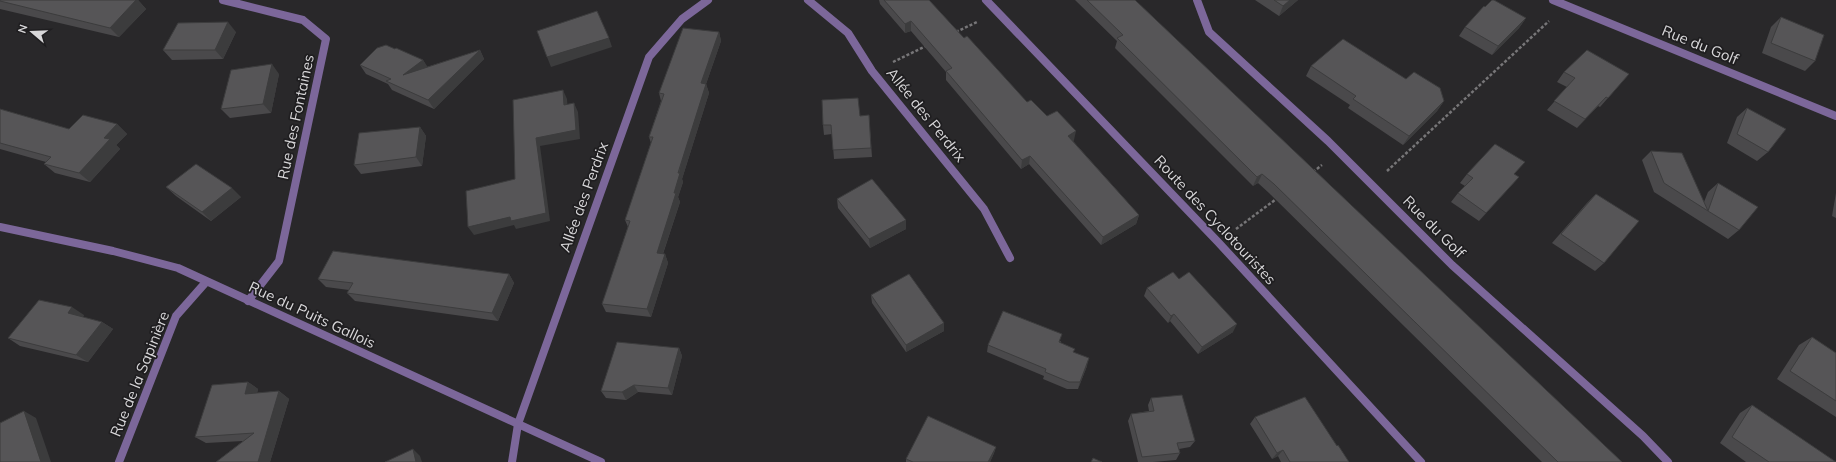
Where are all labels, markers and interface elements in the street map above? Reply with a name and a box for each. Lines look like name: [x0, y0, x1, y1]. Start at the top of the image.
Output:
north arrow: [12, 12, 52, 52]
street label: Rue du Golf: [1659, 21, 1742, 69]
text: N: [15, 23, 31, 35]
street label: Rue des Fontaines: [273, 53, 318, 181]
street label: Allée des Perdrix: [883, 64, 970, 166]
street label: Allée des Perdrix: [555, 139, 612, 255]
street label: Route des Cyclotouristes: [1150, 151, 1280, 288]
street label: Rue du Golf: [1399, 191, 1470, 263]
street label: Rue du Puits Gallois: [246, 277, 379, 352]
street label: Rue de la Sapinière: [106, 308, 173, 439]

